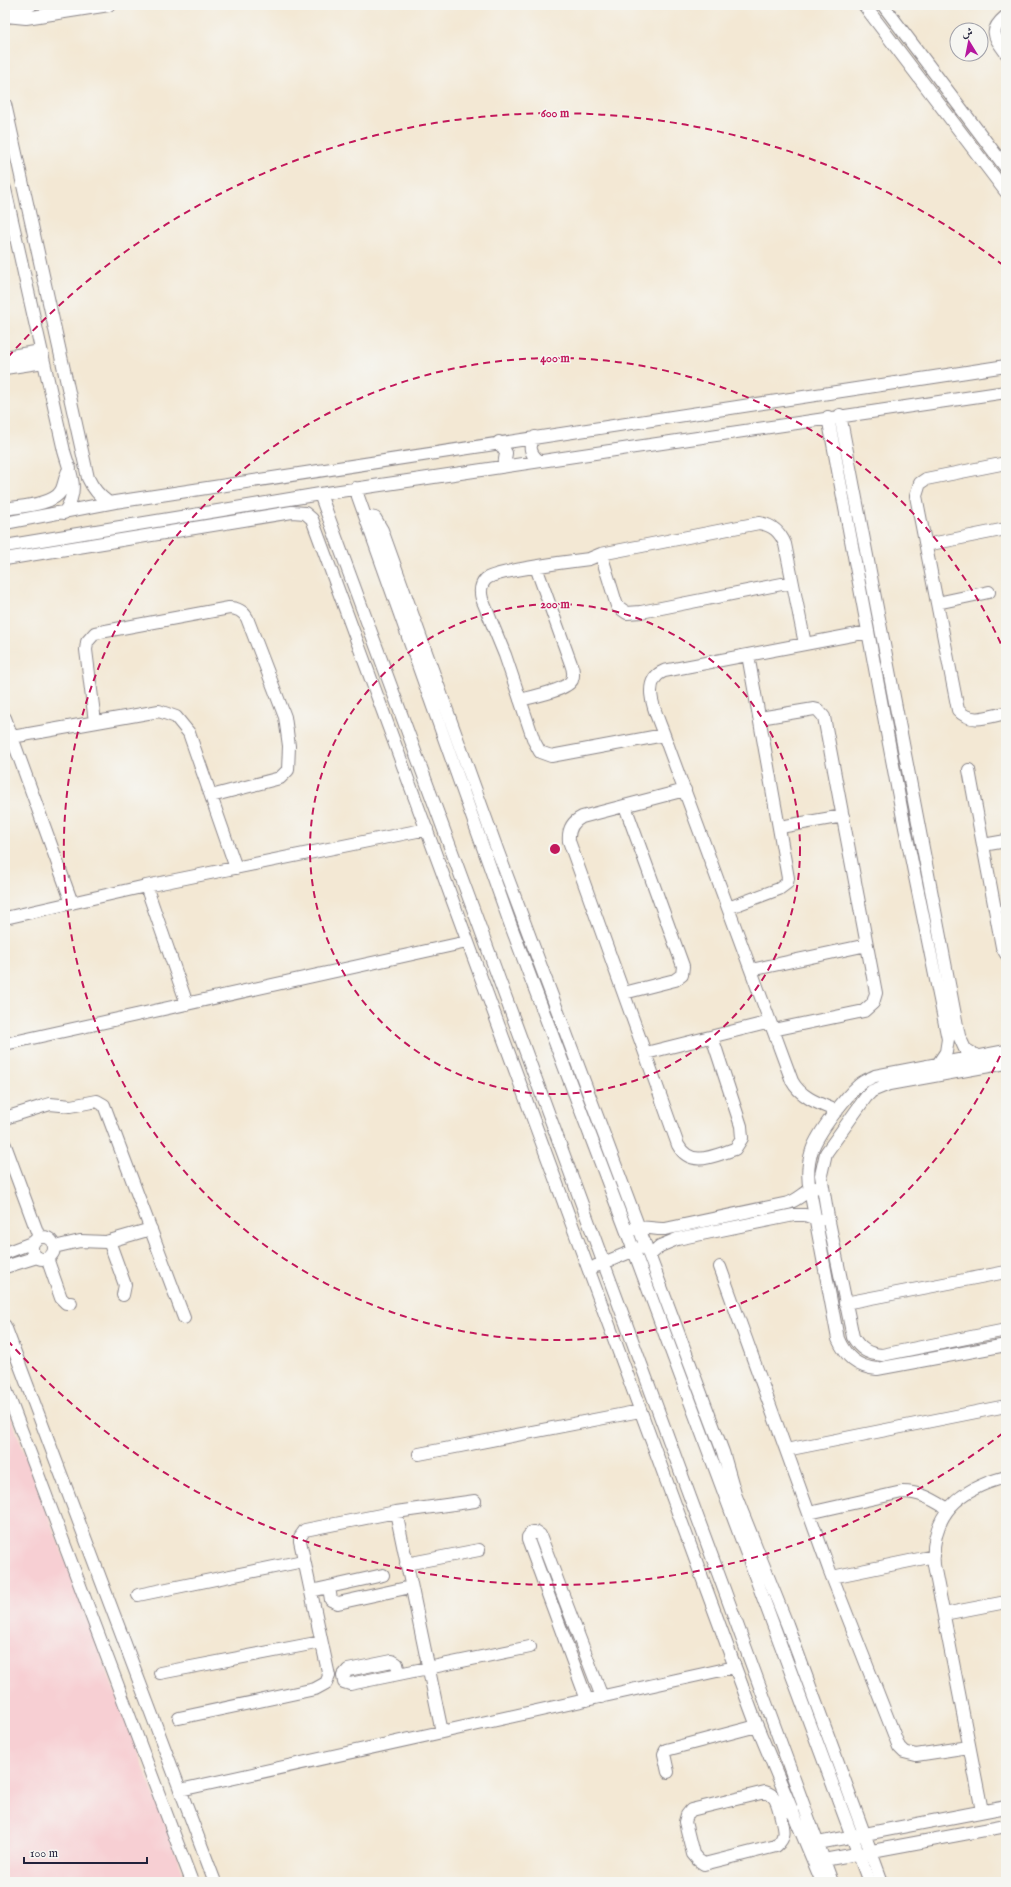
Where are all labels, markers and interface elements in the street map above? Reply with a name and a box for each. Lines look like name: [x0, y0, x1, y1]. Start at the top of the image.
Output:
north arrow: [949, 22, 989, 62]
text: ش: [961, 25, 974, 41]
text: 600 m: [541, 106, 570, 121]
text: 400 m: [540, 351, 571, 366]
text: 200 m: [540, 597, 570, 612]
centre of rings: [548, 842, 562, 856]
scale bar: [24, 1839, 147, 1865]
text: 100 m: [30, 1846, 58, 1861]

